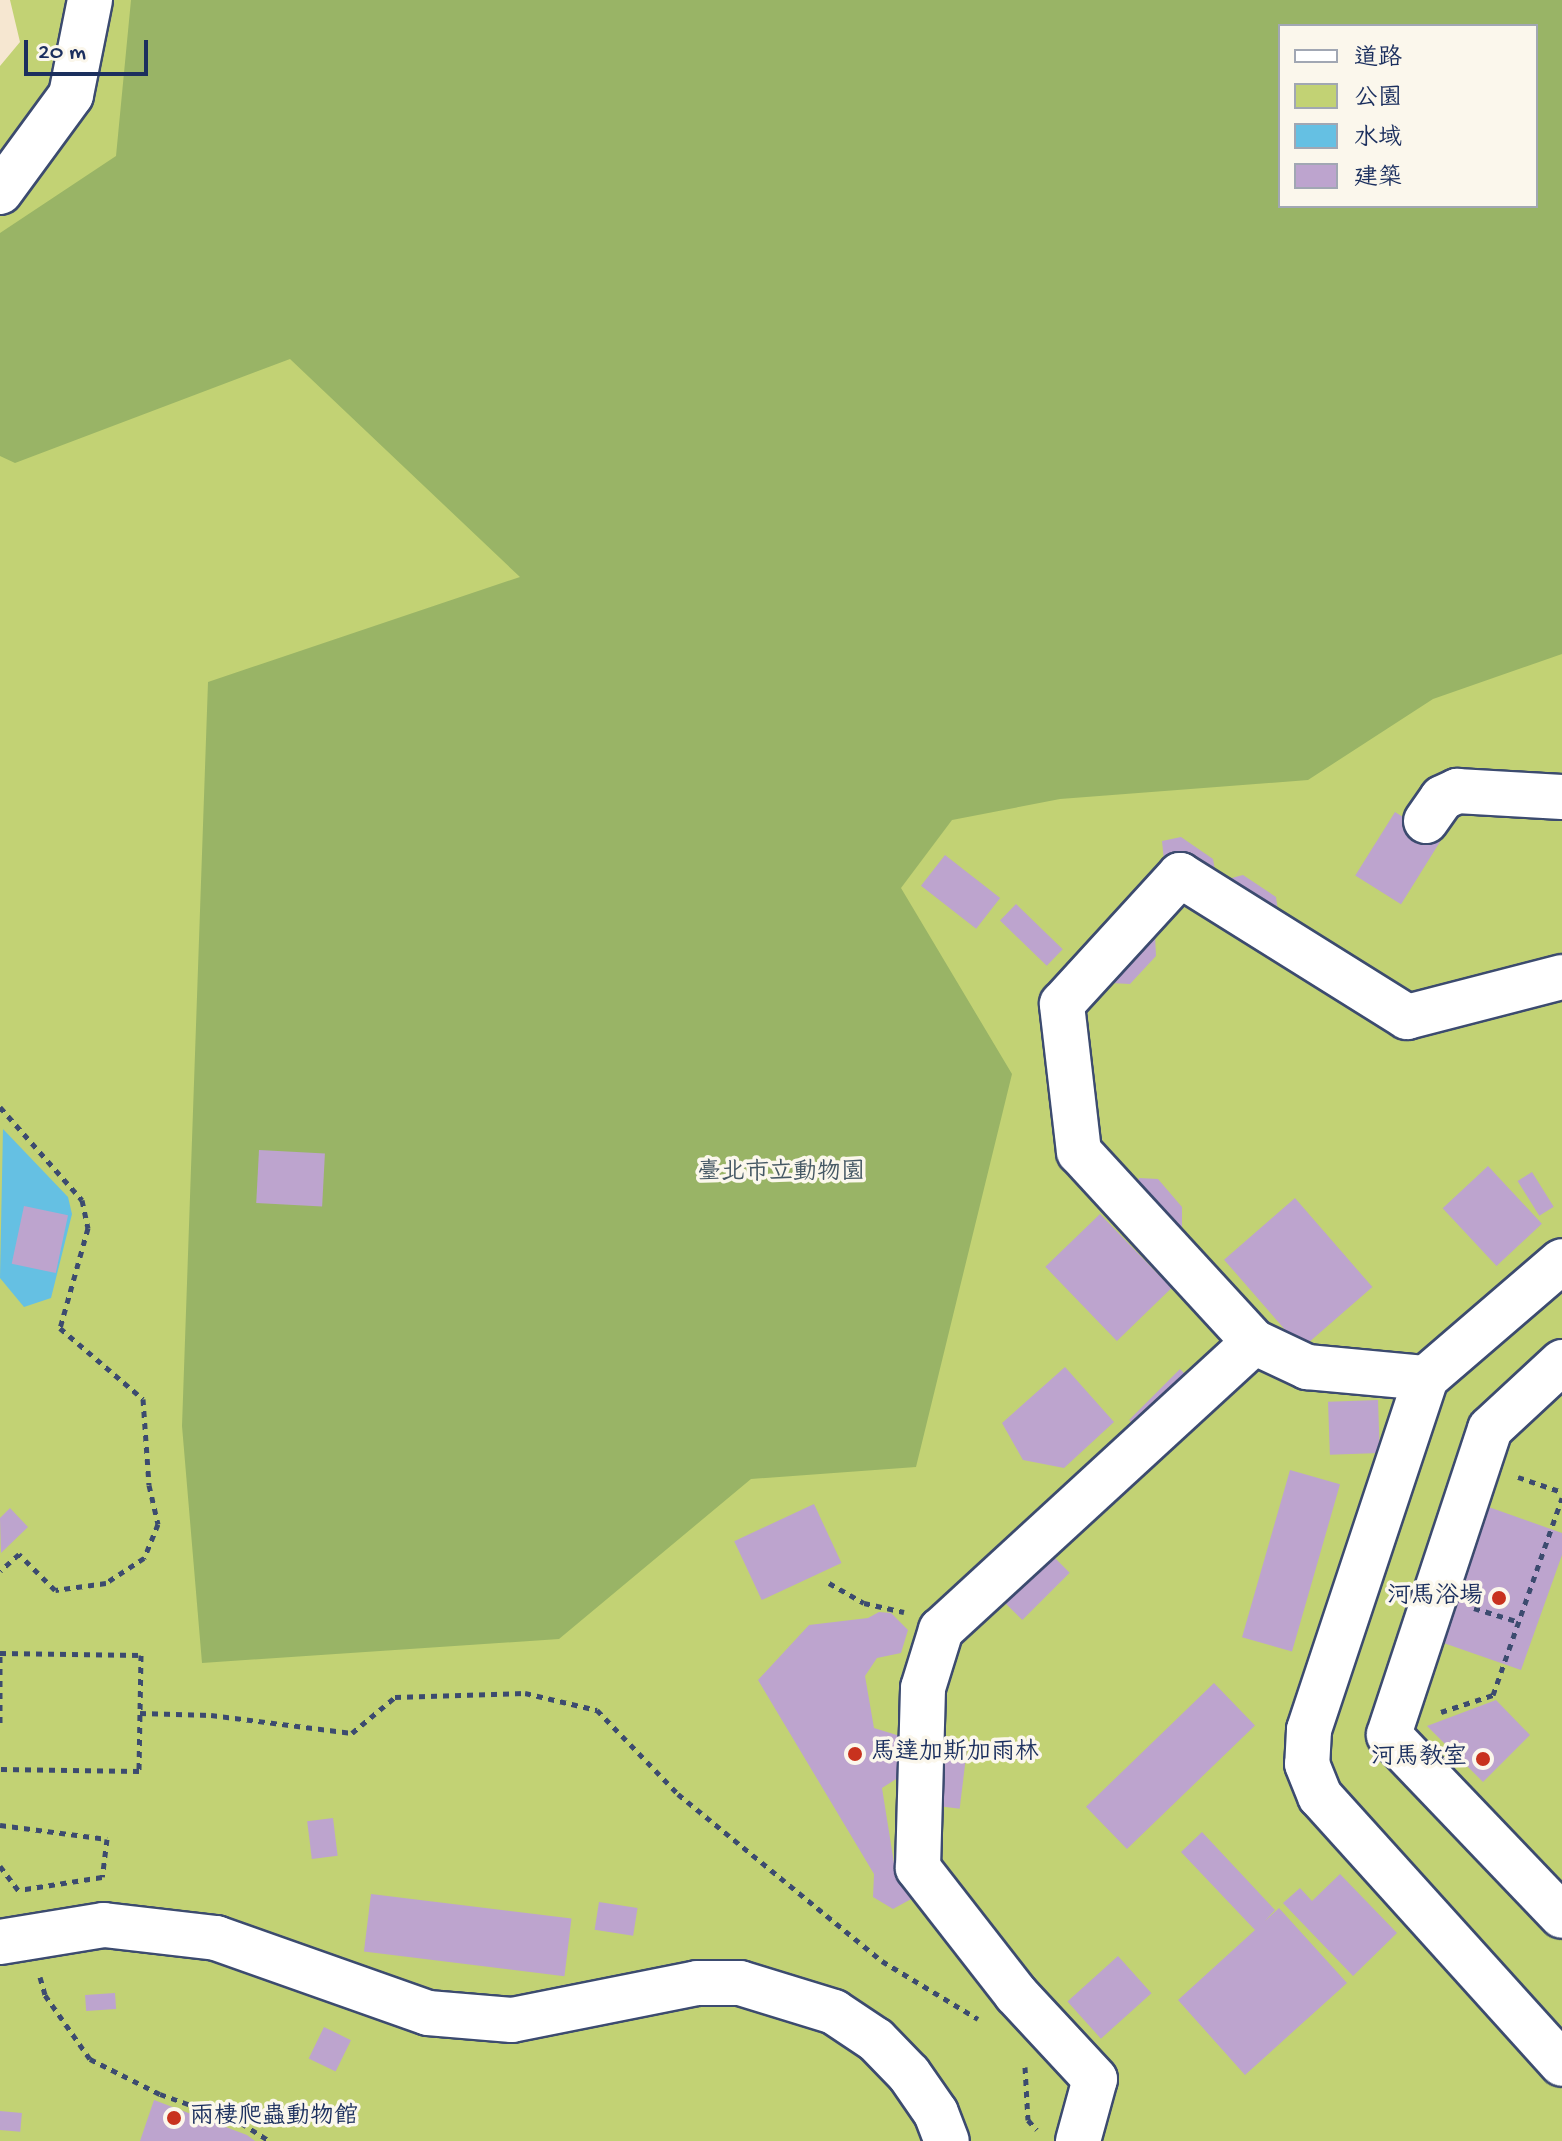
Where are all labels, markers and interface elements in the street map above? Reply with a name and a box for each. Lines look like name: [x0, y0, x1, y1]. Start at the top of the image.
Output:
scale bar: [28, 24, 152, 74]
legend: [1278, 24, 1538, 208]
text: 20 m: [38, 39, 86, 68]
text: 道路: [1354, 45, 1402, 74]
text: 公園: [1354, 85, 1402, 114]
text: 水域: [1354, 125, 1402, 154]
text: 建築: [1354, 165, 1402, 194]
park label: 臺北市立動物園: [697, 1160, 865, 1188]
place label: 河馬浴場: [1387, 1584, 1483, 1612]
marker: 河馬浴場: [1490, 1589, 1508, 1607]
place label: 馬達加斯加雨林: [871, 1740, 1039, 1768]
marker: 馬達加斯加雨林: [846, 1745, 864, 1763]
place label: 河馬教室: [1371, 1745, 1467, 1773]
marker: 河馬教室: [1474, 1750, 1492, 1768]
place label: 兩棲爬蟲動物館: [190, 2104, 358, 2132]
marker: 兩棲爬蟲動物館: [165, 2109, 183, 2127]

